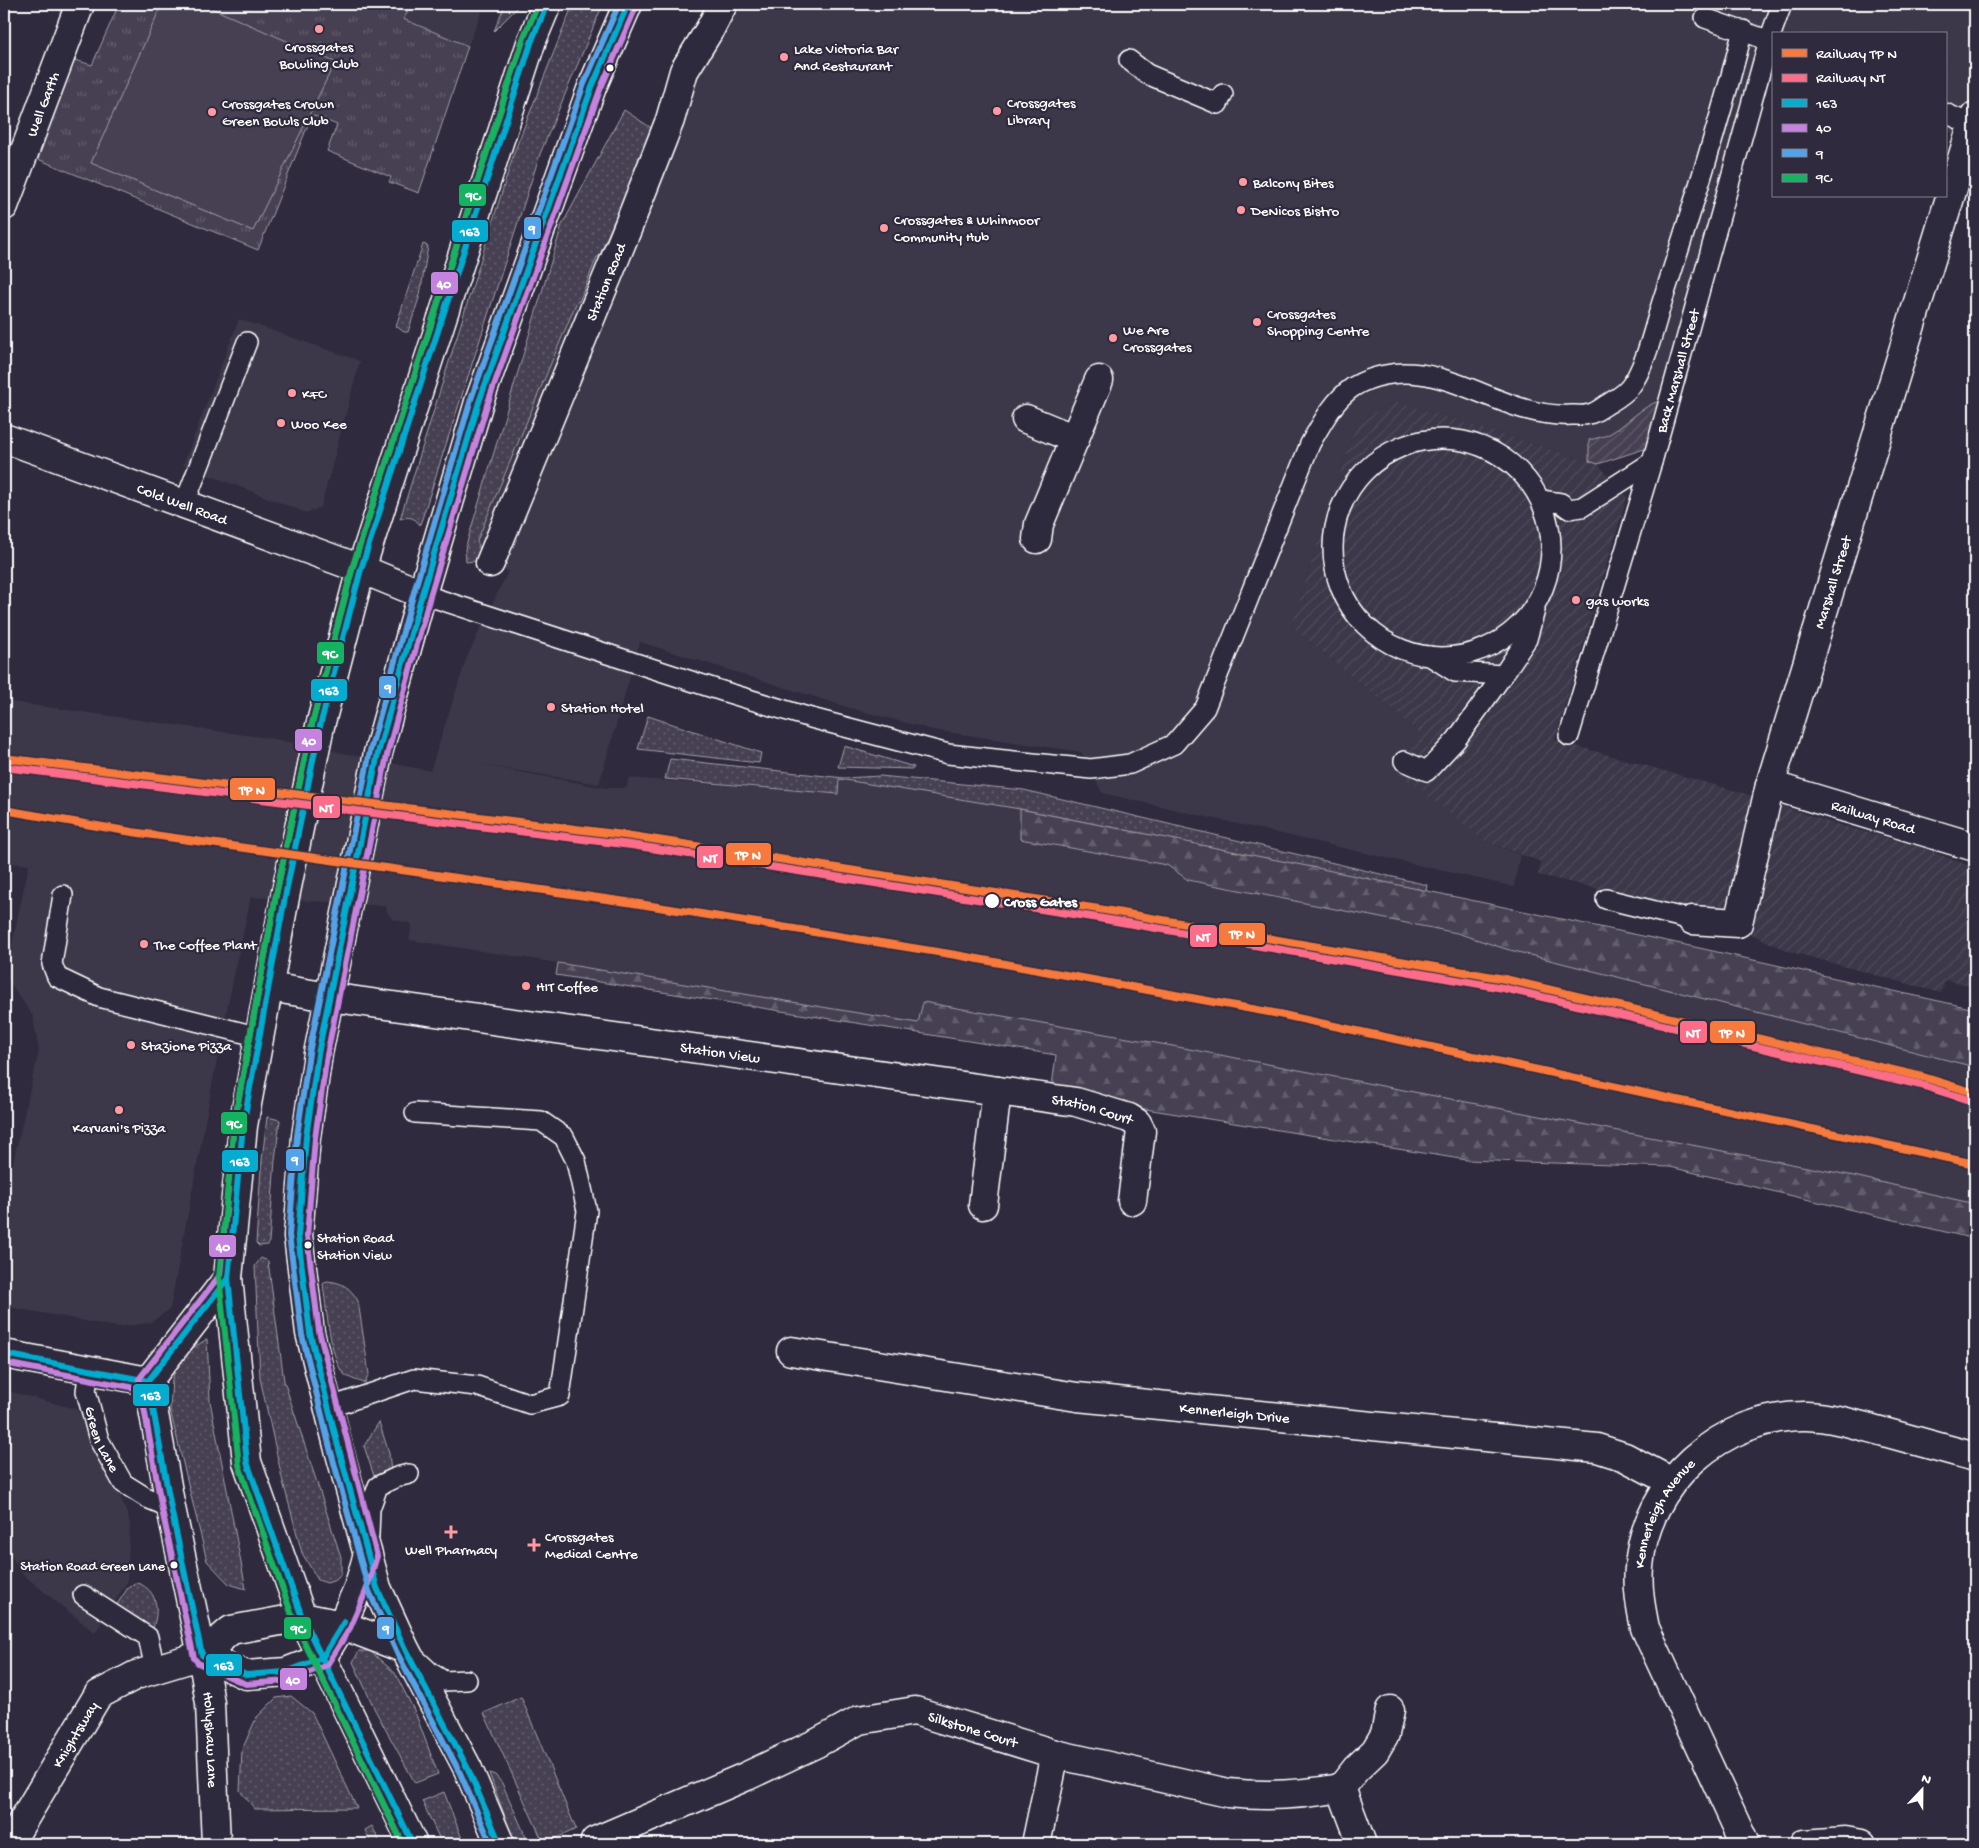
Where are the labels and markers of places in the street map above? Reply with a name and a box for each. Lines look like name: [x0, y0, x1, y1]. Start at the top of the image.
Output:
marker: Crossgates Bowling Club: [313, 23, 325, 35]
place label: Crossgates Bowling Club: [278, 39, 359, 74]
place label: Lake Victoria Bar And Restaurant: [794, 41, 900, 76]
marker: Lake Victoria Bar And Restaurant: [778, 51, 790, 63]
unlabelled marker: [605, 63, 615, 73]
place label: Crossgates Library: [1007, 95, 1076, 130]
place label: Crossgates Crown Green Bowls Club: [222, 96, 334, 131]
marker: Crossgates Library: [991, 105, 1003, 117]
marker: Crossgates Crown Green Bowls Club: [206, 106, 218, 118]
place label: Balcony Bites: [1252, 175, 1334, 193]
marker: Balcony Bites: [1237, 176, 1249, 188]
place label: DeNicos Bistro: [1250, 203, 1339, 221]
marker: DeNicos Bistro: [1235, 204, 1247, 216]
place label: Crossgates & Whinmoor Community Hub: [894, 212, 1041, 247]
marker: Crossgates & Whinmoor Community Hub: [878, 222, 890, 234]
place label: Crossgates Shopping Centre: [1267, 306, 1369, 341]
marker: Crossgates Shopping Centre: [1251, 316, 1263, 328]
place label: We Are Crossgates: [1123, 322, 1192, 357]
marker: We Are Crossgates: [1107, 332, 1119, 344]
place label: KFC: [302, 386, 327, 404]
marker: KFC: [286, 387, 298, 399]
place label: Woo Kee: [291, 416, 347, 434]
marker: Woo Kee: [275, 417, 287, 429]
place label: gas works: [1586, 593, 1649, 611]
marker: gas works: [1570, 594, 1582, 606]
place label: Station Hotel: [561, 700, 644, 718]
marker: Station Hotel: [545, 701, 557, 713]
marker: Cross Gates: [983, 892, 1001, 910]
place label: Cross Gates: [1003, 894, 1078, 912]
place label: The Coffee Plant: [153, 937, 258, 955]
marker: The Coffee Plant: [138, 938, 150, 950]
place label: HIT Coffee: [536, 979, 598, 997]
marker: HIT Coffee: [520, 980, 532, 992]
place label: Stazione Pizza: [141, 1038, 232, 1056]
marker: Stazione Pizza: [125, 1039, 137, 1051]
marker: Karvani's Pizza: [113, 1104, 125, 1116]
place label: Karvani's Pizza: [72, 1120, 166, 1138]
place label: Station Road Station View: [317, 1231, 395, 1265]
marker: Station Road Station View: [303, 1240, 313, 1250]
marker: Well Pharmacy: [445, 1526, 457, 1538]
place label: Crossgates Medical Centre: [545, 1529, 638, 1564]
marker: Crossgates Medical Centre: [527, 1538, 541, 1552]
place label: Well Pharmacy: [405, 1542, 498, 1560]
place label: Station Road Green Lane: [20, 1559, 166, 1576]
marker: Station Road Green Lane: [169, 1560, 179, 1570]

